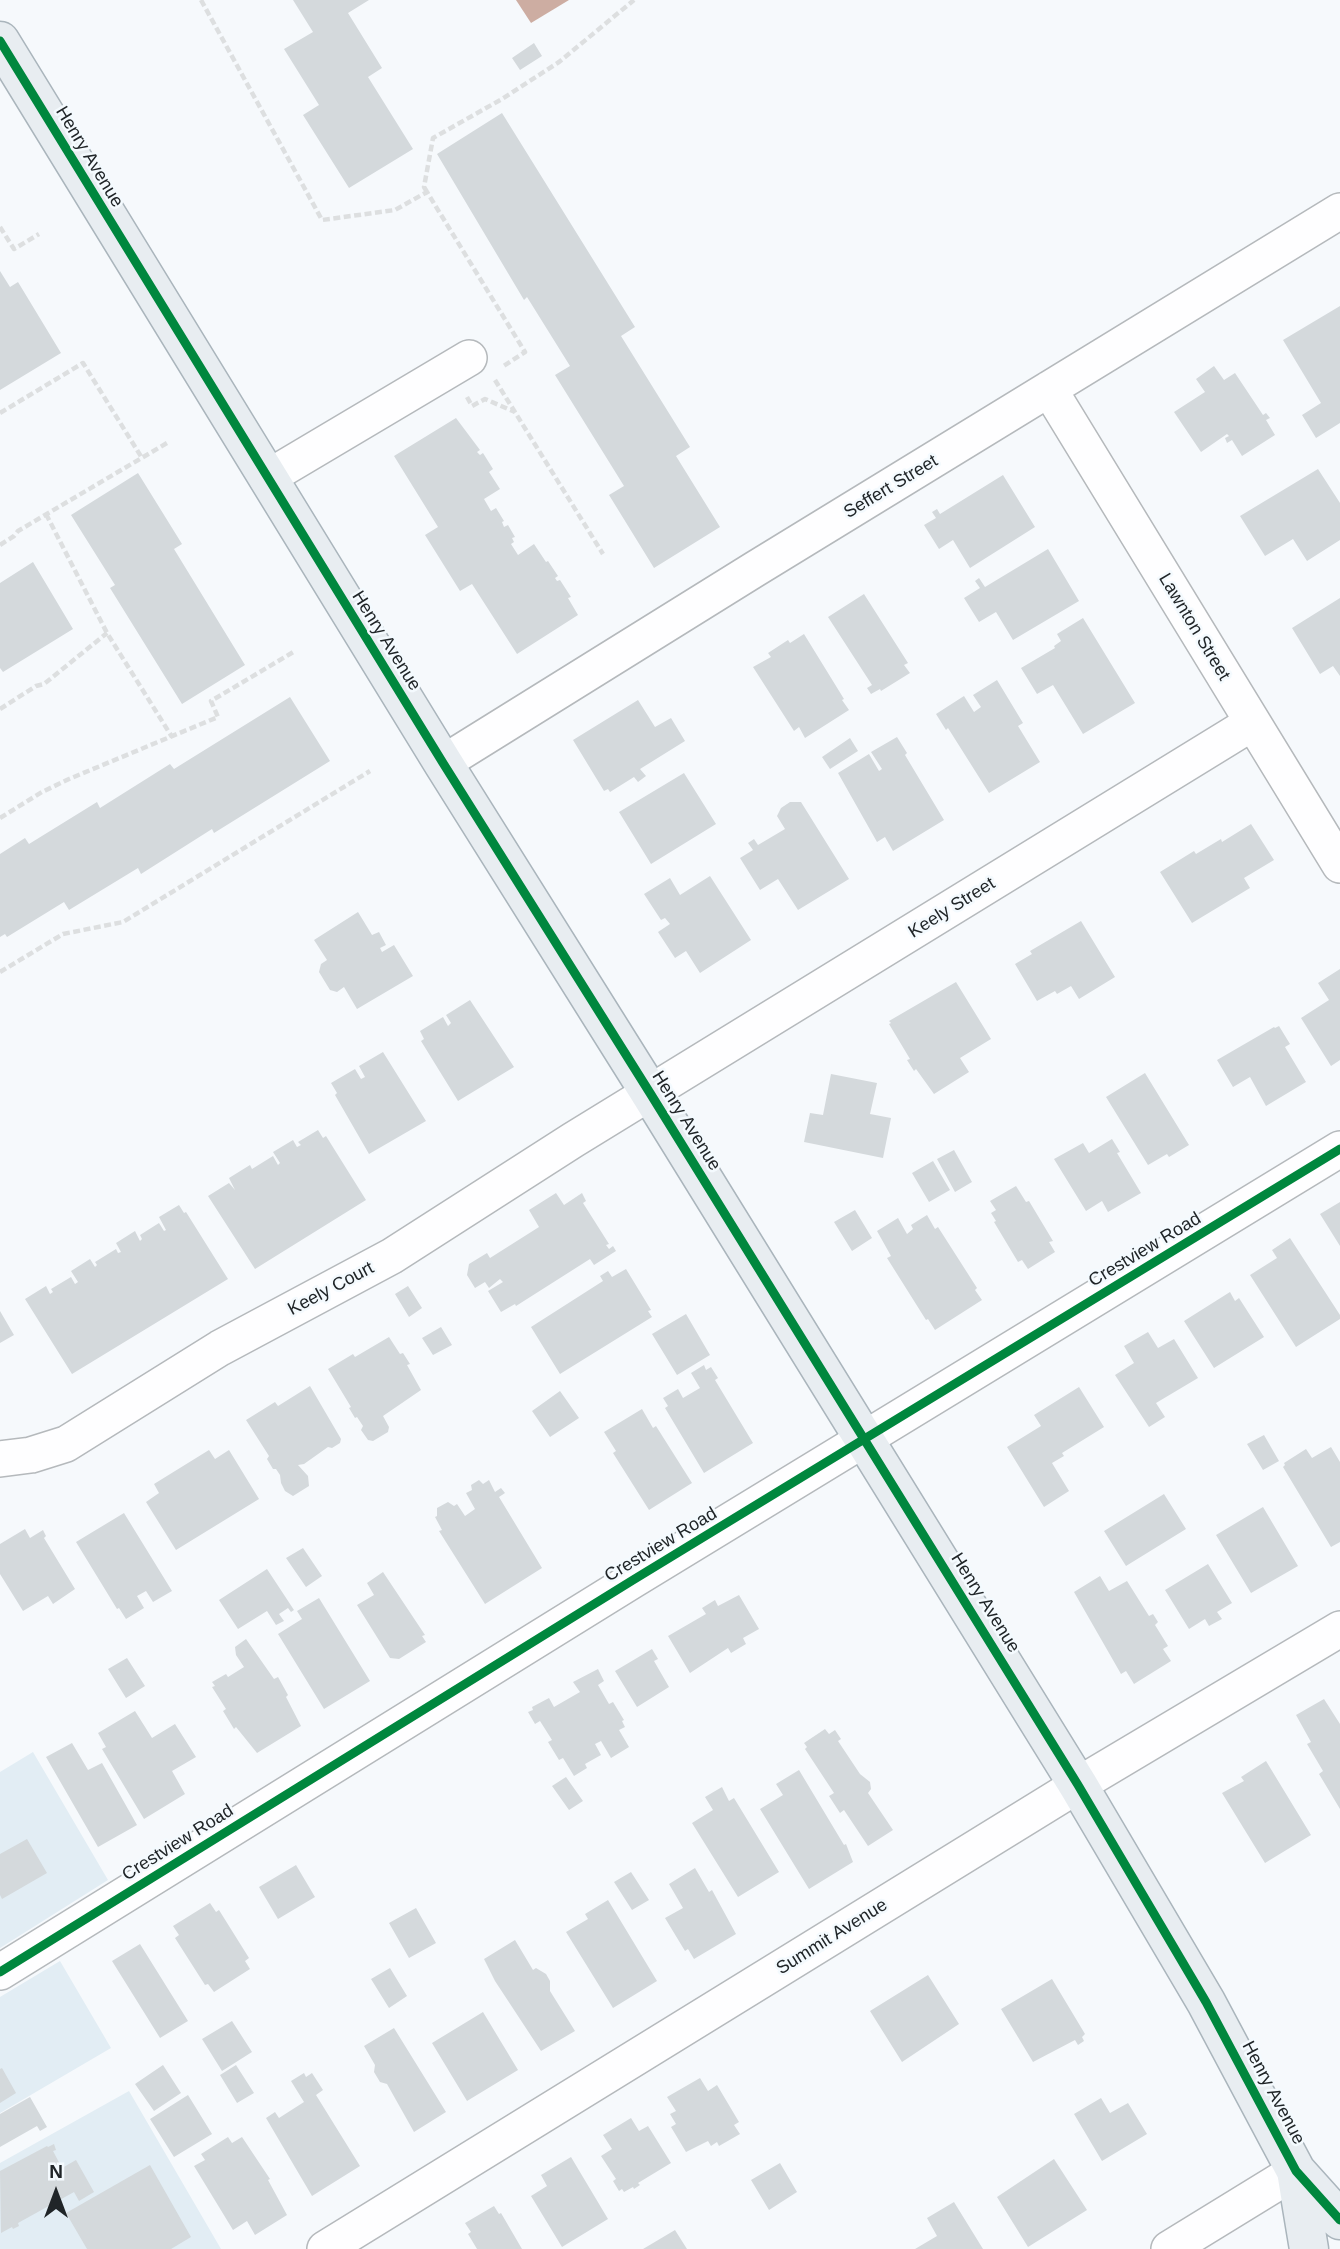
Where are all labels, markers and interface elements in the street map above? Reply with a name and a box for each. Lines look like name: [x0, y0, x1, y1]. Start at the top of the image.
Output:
street label: Henry Avenue: [50, 103, 128, 211]
street label: Seffert Street: [840, 451, 942, 523]
street label: Lawnton Street: [1154, 570, 1234, 684]
street label: Henry Avenue: [347, 587, 425, 695]
street label: Keely Street: [905, 873, 999, 943]
street label: Henry Avenue: [647, 1067, 725, 1175]
street label: Crestview Road: [1085, 1208, 1205, 1292]
street label: Keely Court: [284, 1257, 378, 1321]
street label: Crestview Road: [601, 1503, 721, 1587]
street label: Henry Avenue: [946, 1549, 1024, 1657]
street label: Crestview Road: [118, 1800, 238, 1886]
street label: Summit Avenue: [773, 1894, 891, 1980]
street label: Henry Avenue: [1237, 2038, 1309, 2148]
north arrow: [21, 2158, 91, 2228]
text: N: [49, 2161, 63, 2182]

